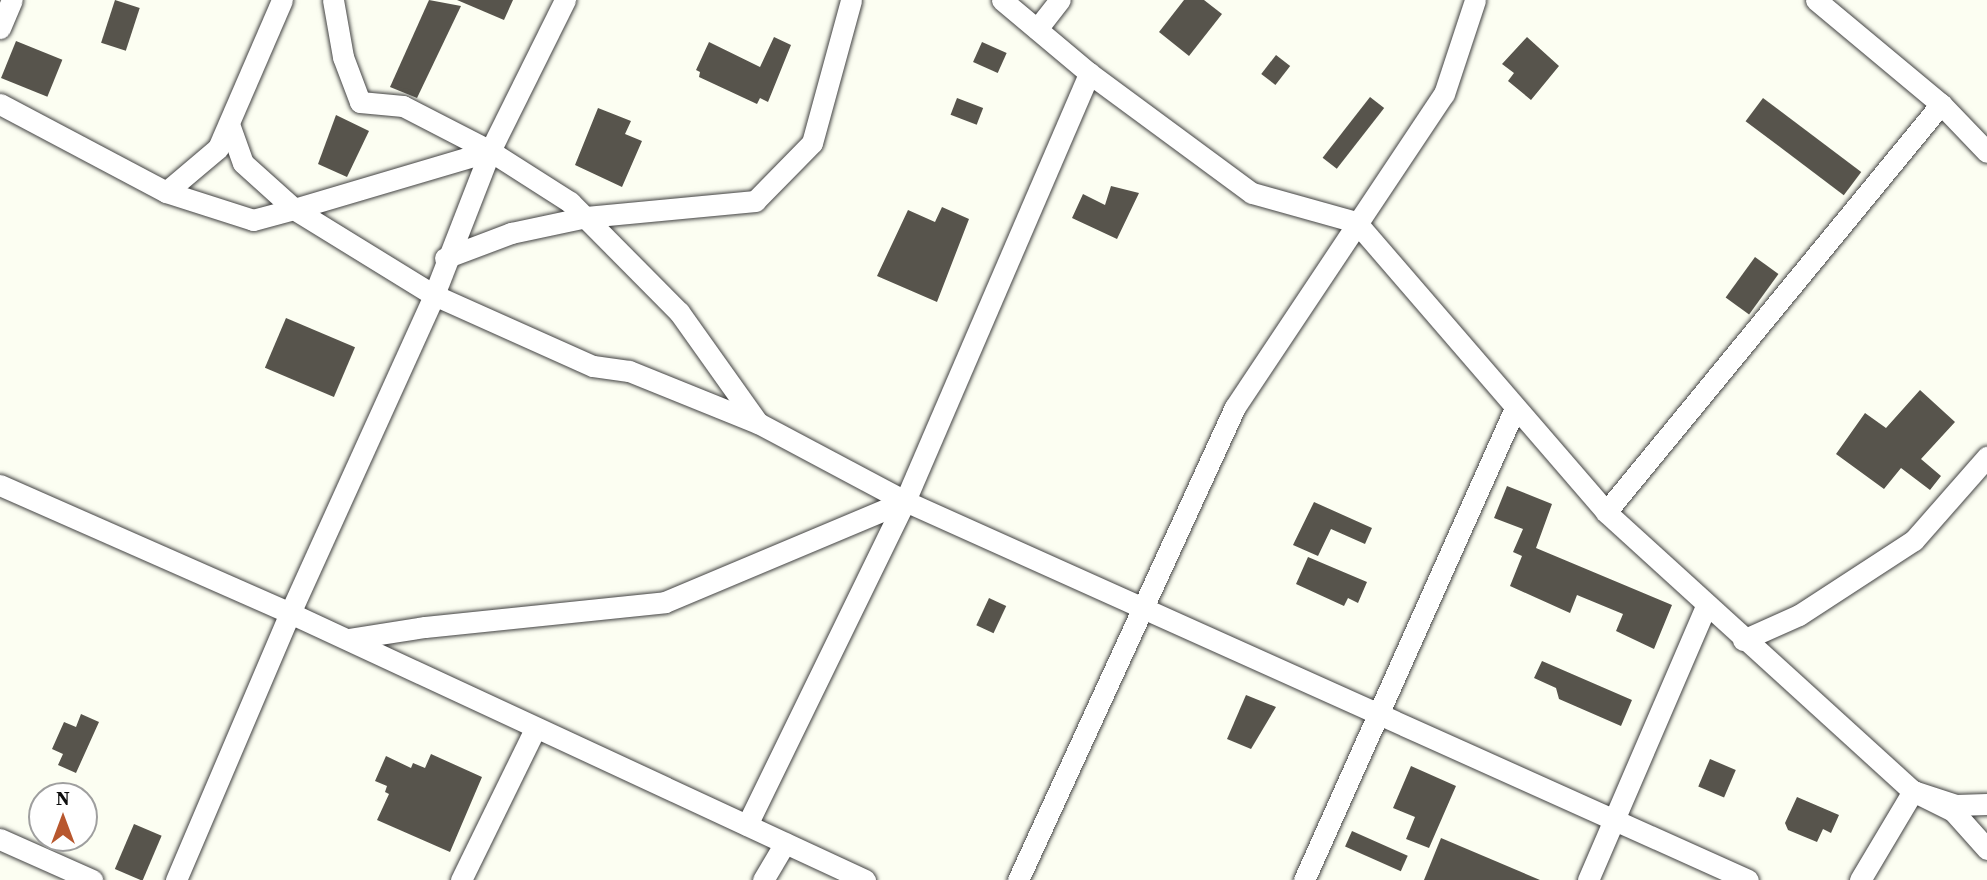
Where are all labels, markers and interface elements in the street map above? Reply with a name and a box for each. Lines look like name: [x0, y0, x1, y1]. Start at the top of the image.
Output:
north arrow: [28, 782, 98, 852]
text: N: [56, 785, 70, 811]

